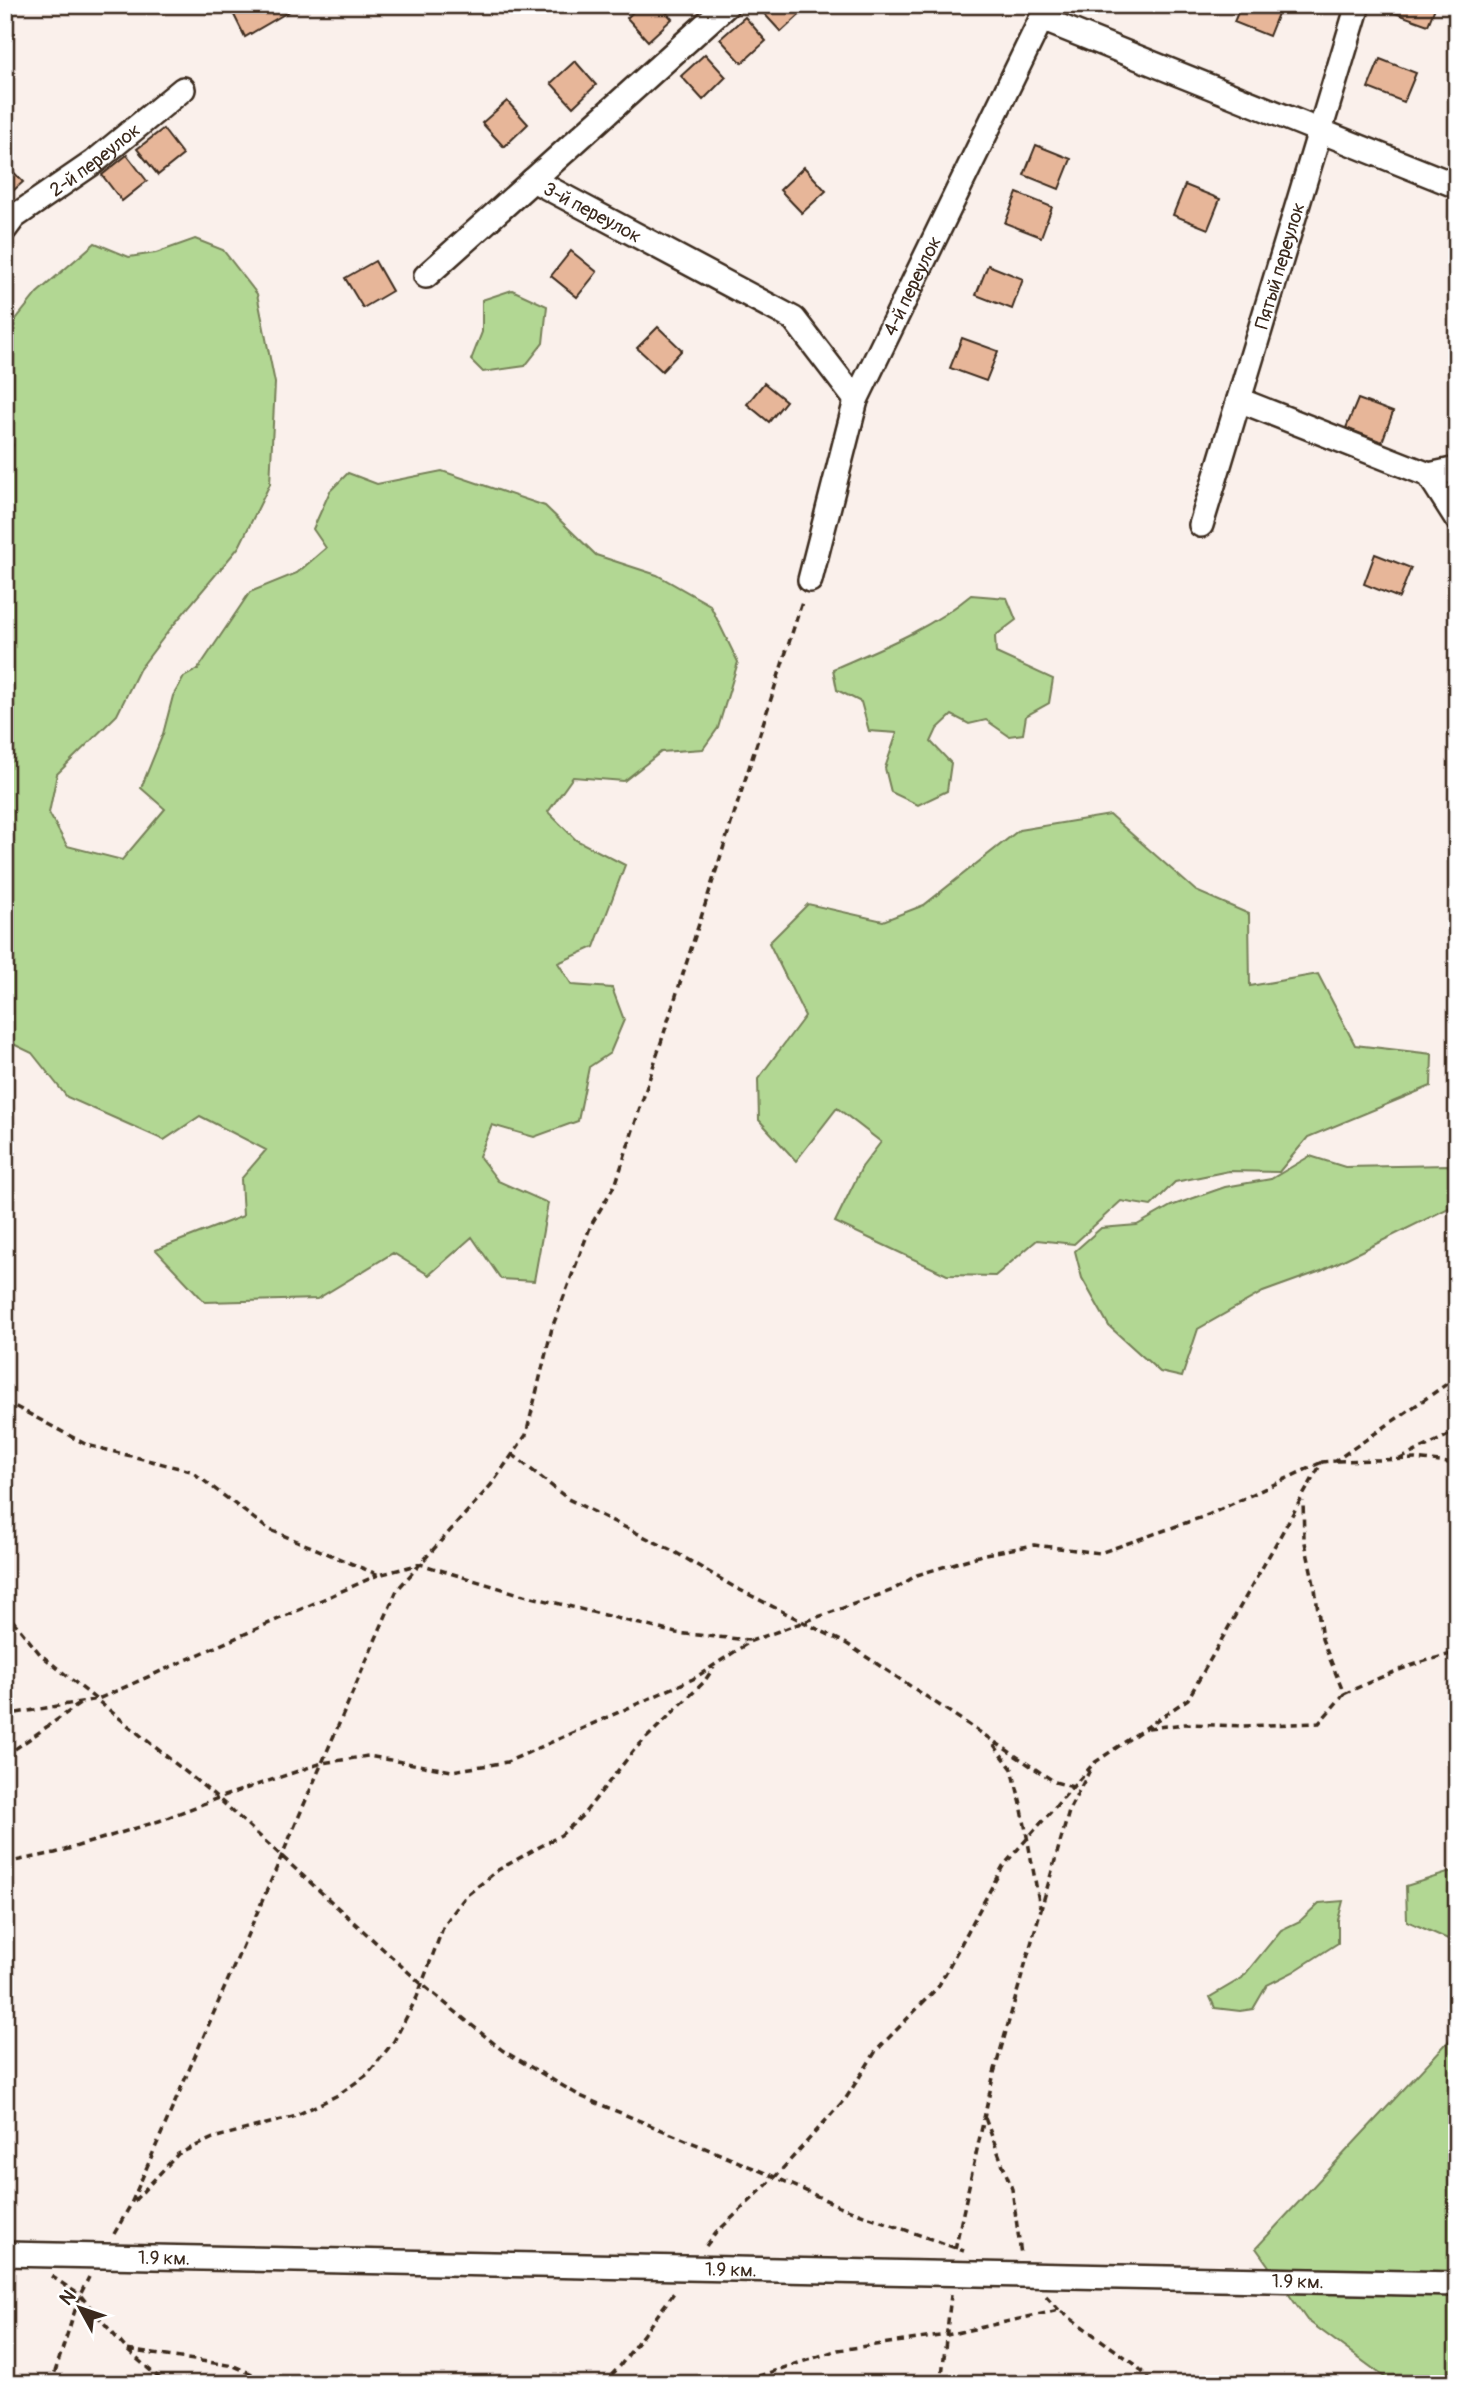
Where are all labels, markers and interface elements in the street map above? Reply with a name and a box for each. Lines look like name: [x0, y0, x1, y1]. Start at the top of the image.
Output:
street label: 2-й переулок: [45, 118, 145, 202]
street label: 3-й переулок: [539, 177, 646, 249]
street label: Пятый переулок: [1250, 200, 1311, 332]
street label: 4-й переулок: [878, 232, 947, 340]
street label: 1.9 км.: [138, 2246, 190, 2271]
street label: 1.9 км.: [705, 2257, 757, 2283]
street label: 1.9 км.: [1271, 2269, 1324, 2294]
north arrow: [46, 2274, 116, 2344]
text: N: [54, 2285, 81, 2310]

